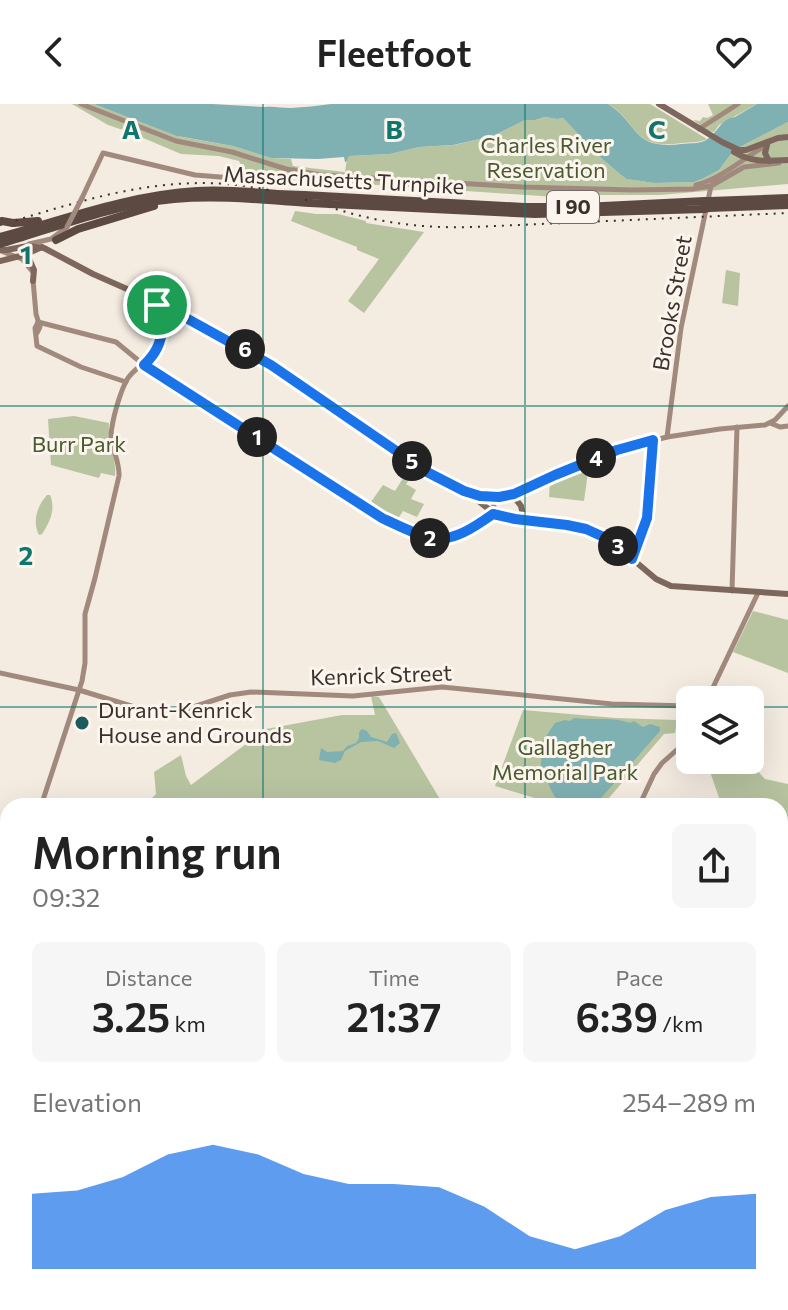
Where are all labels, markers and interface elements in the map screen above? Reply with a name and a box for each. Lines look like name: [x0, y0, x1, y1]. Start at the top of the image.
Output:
icon: back: [32, 30, 76, 74]
text: Fleetfoot: [317, 30, 471, 74]
icon: heart: [712, 30, 756, 74]
text: A: [122, 113, 141, 144]
text: B: [385, 113, 403, 144]
text: C: [648, 113, 666, 144]
park label: Charles River Reservation: [480, 131, 612, 183]
street label: Massachusetts Turnpike: [223, 160, 465, 199]
road number: I 90: [547, 191, 599, 223]
street label: Brooks Street: [646, 233, 697, 373]
text: 1: [20, 238, 32, 269]
pin: [123, 271, 191, 339]
icon: arrive: [135, 283, 179, 327]
pin: 6: [225, 329, 265, 369]
text: 6: [238, 335, 252, 362]
pin: 1: [237, 417, 277, 457]
text: 1: [252, 423, 262, 450]
park label: Burr Park: [32, 430, 126, 457]
pin: 4: [576, 438, 616, 478]
pin: 5: [392, 441, 432, 481]
text: 4: [589, 444, 603, 471]
text: 5: [406, 447, 418, 474]
pin: 2: [410, 518, 450, 558]
text: 2: [424, 524, 436, 551]
pin: 3: [598, 526, 638, 566]
text: 3: [612, 532, 624, 559]
text: 2: [19, 539, 33, 570]
street label: Kenrick Street: [310, 659, 452, 690]
map controls: [676, 686, 764, 774]
button: layers: [676, 686, 764, 774]
place label: Durant-Kenrick House and Grounds: [98, 696, 292, 748]
marker: Durant-Kenrick House and Grounds: [73, 714, 91, 732]
park label: Gallagher Memorial Park: [492, 733, 638, 785]
text: Morning run: [32, 824, 282, 878]
button: share: [672, 824, 756, 908]
text: 09:32: [32, 881, 100, 912]
text: Distance: [105, 964, 192, 991]
text: Time: [369, 964, 419, 991]
text: Pace: [615, 964, 663, 991]
text: 3.25: [92, 991, 170, 1040]
text: 21:37: [346, 991, 442, 1040]
text: 6:39: [576, 991, 658, 1040]
text: km: [170, 1010, 206, 1037]
text: /km: [658, 1010, 703, 1037]
text: Elevation: [32, 1086, 142, 1117]
text: 254–289 m: [622, 1086, 756, 1117]

